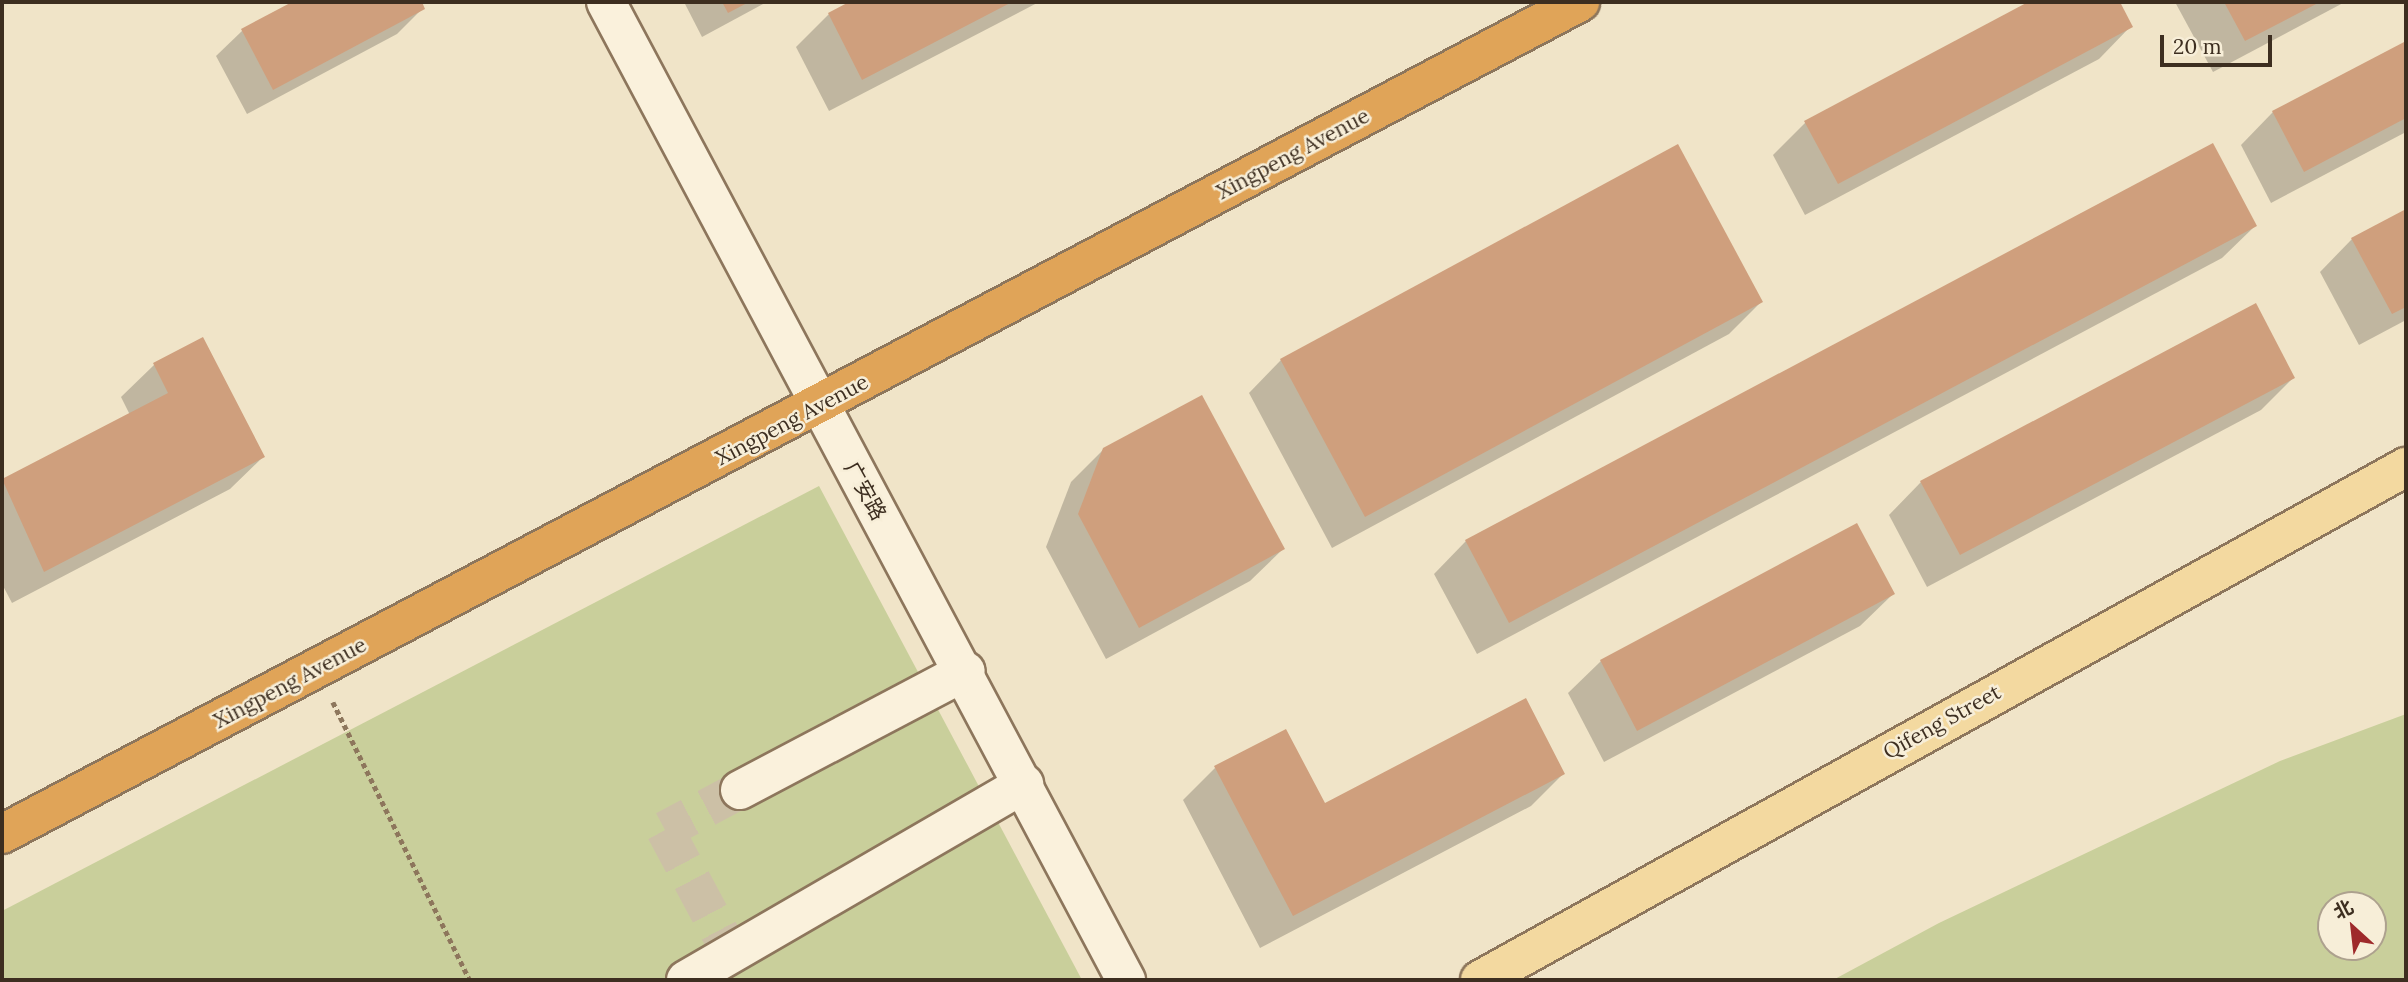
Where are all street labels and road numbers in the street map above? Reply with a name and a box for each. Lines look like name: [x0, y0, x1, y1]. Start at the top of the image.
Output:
street label: Xingpeng Avenue: [1212, 103, 1374, 205]
street label: Xingpeng Avenue: [711, 369, 873, 471]
street label: 广安路: [839, 457, 891, 525]
street label: Xingpeng Avenue: [209, 632, 371, 734]
street label: Qifeng Street: [1879, 679, 2005, 765]

